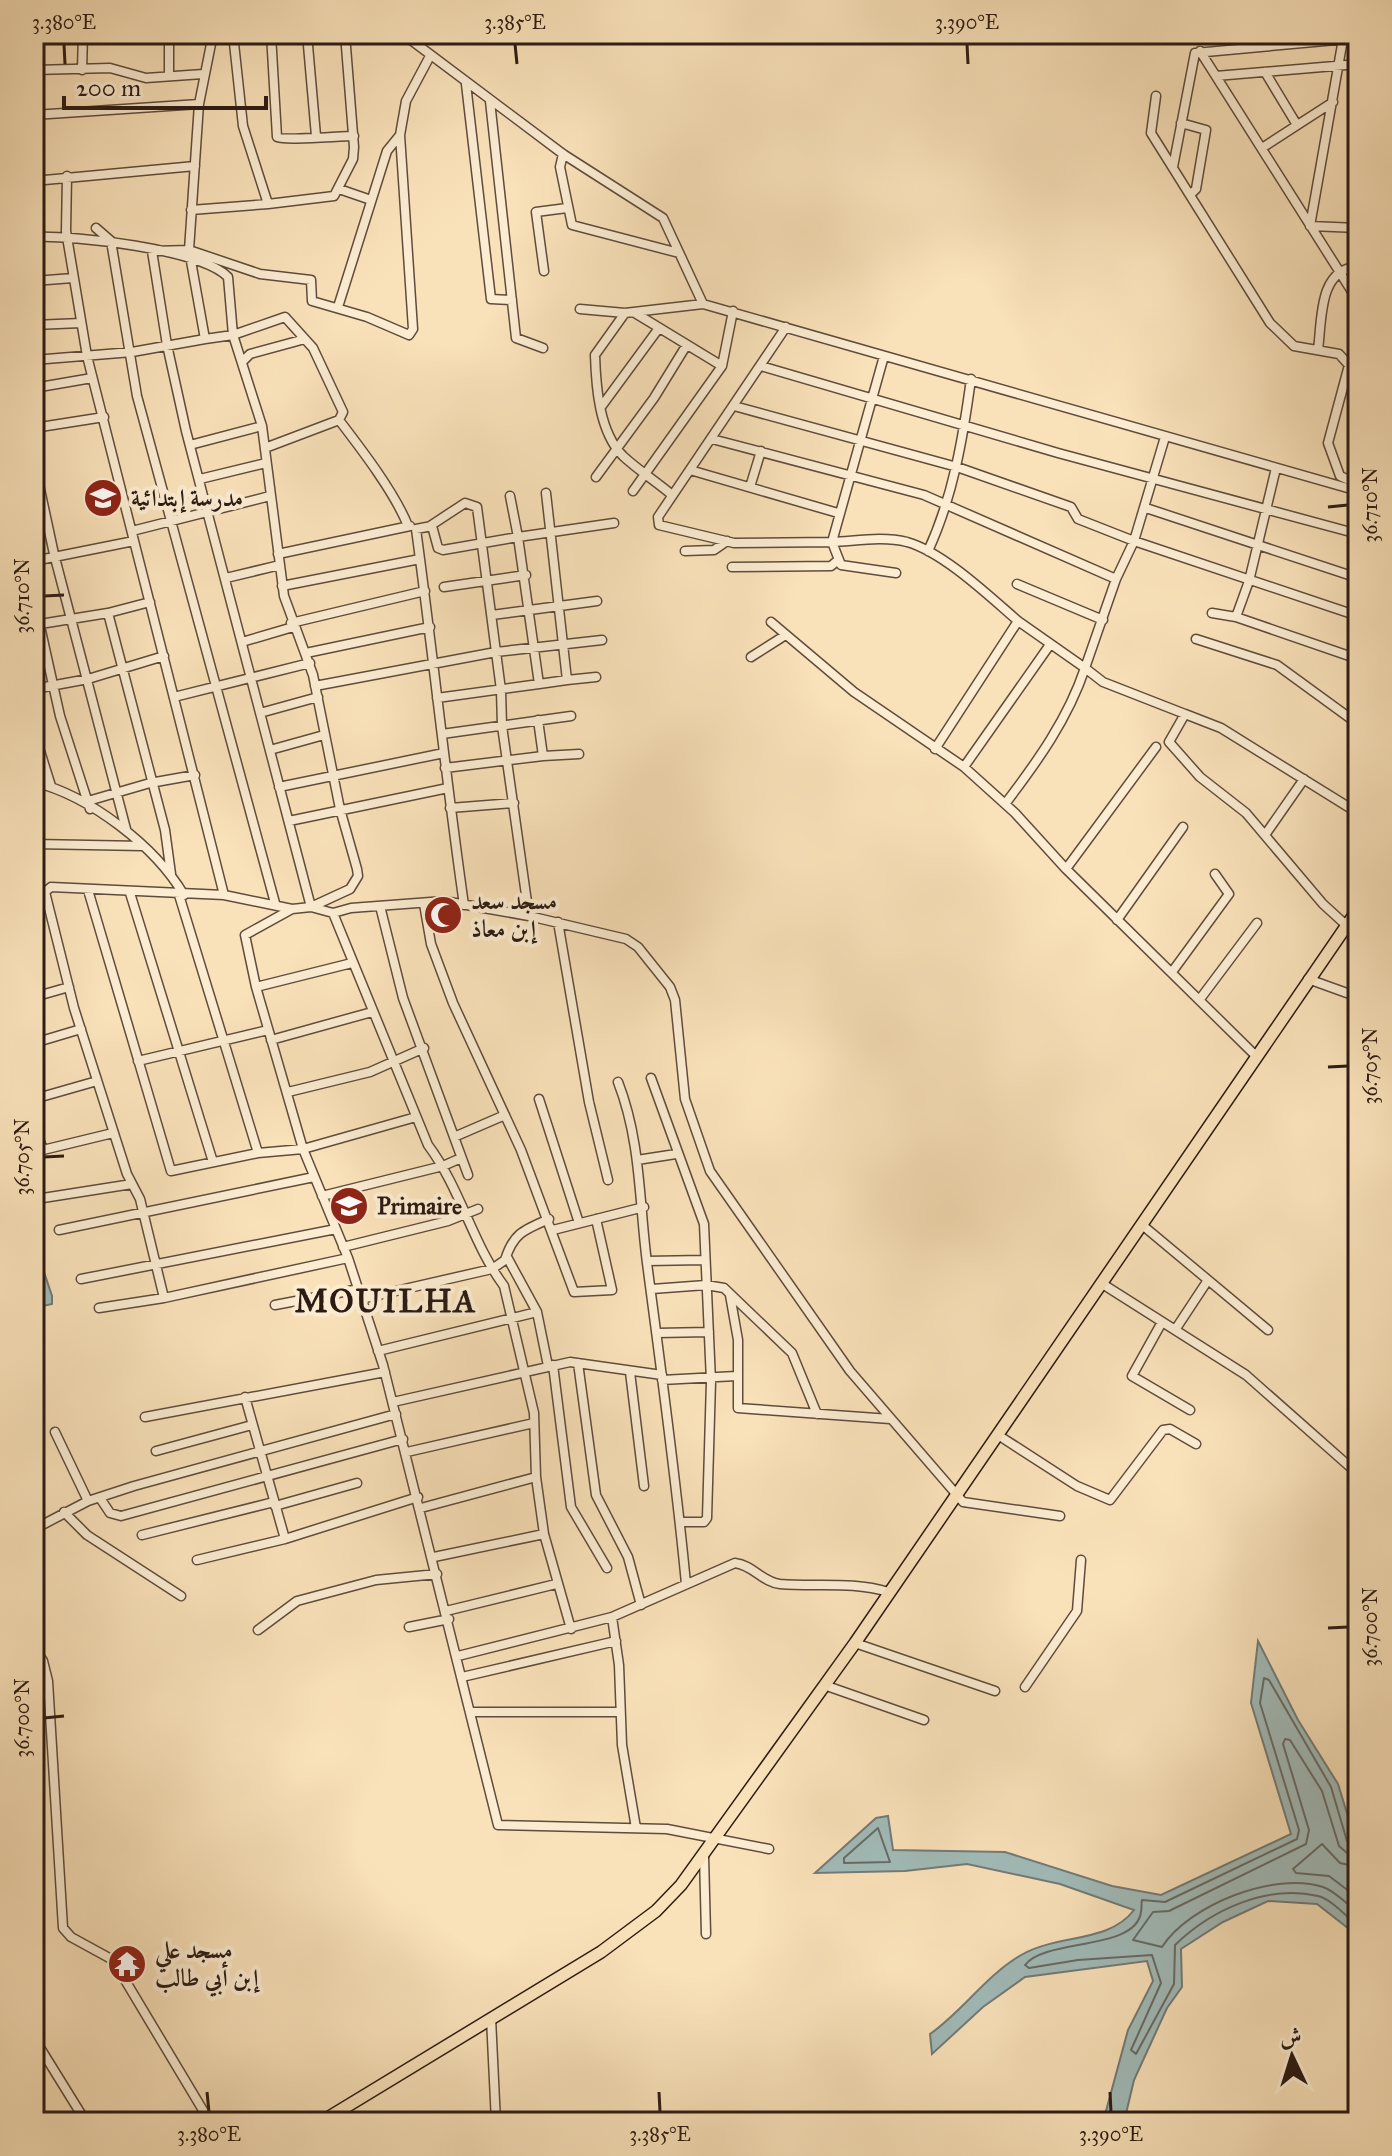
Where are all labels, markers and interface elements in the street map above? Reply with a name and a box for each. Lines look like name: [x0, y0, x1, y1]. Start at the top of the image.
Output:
text: 3.380°E: [32, 10, 96, 34]
text: 3.385°E: [484, 10, 546, 34]
text: 3.390°E: [935, 10, 999, 34]
scale bar: [64, 60, 266, 110]
text: 200 m: [76, 73, 141, 103]
text: 36.710°N: [1358, 467, 1382, 543]
school or university icon: مدرسة إبتدائية: [82, 477, 124, 519]
place label: مدرسة إبتدائية: [131, 483, 243, 514]
text: 36.710°N: [10, 558, 34, 634]
place label: مسجد سعد إبن معاذ: [471, 886, 557, 945]
mosque icon: مسجد سعد إبن معاذ: [422, 894, 464, 936]
text: 36.705°N: [1358, 1027, 1382, 1105]
text: 36.705°N: [10, 1118, 34, 1196]
school or university icon: Primaire: [328, 1185, 370, 1227]
place label: Primaire: [377, 1191, 462, 1221]
district label: MOUILHA: [295, 1282, 477, 1321]
text: 36.700°N: [1358, 1587, 1382, 1667]
text: 36.700°N: [10, 1678, 34, 1758]
place label: مسجد علي إبن أبي طالب: [154, 1935, 260, 1997]
temple icon: مسجد علي إبن أبي طالب: [106, 1943, 148, 1985]
north arrow: [1252, 2016, 1332, 2096]
text: ش: [1279, 2022, 1302, 2051]
text: 3.380°E: [177, 2122, 241, 2146]
text: 3.385°E: [629, 2122, 691, 2146]
text: 3.390°E: [1079, 2122, 1143, 2146]

